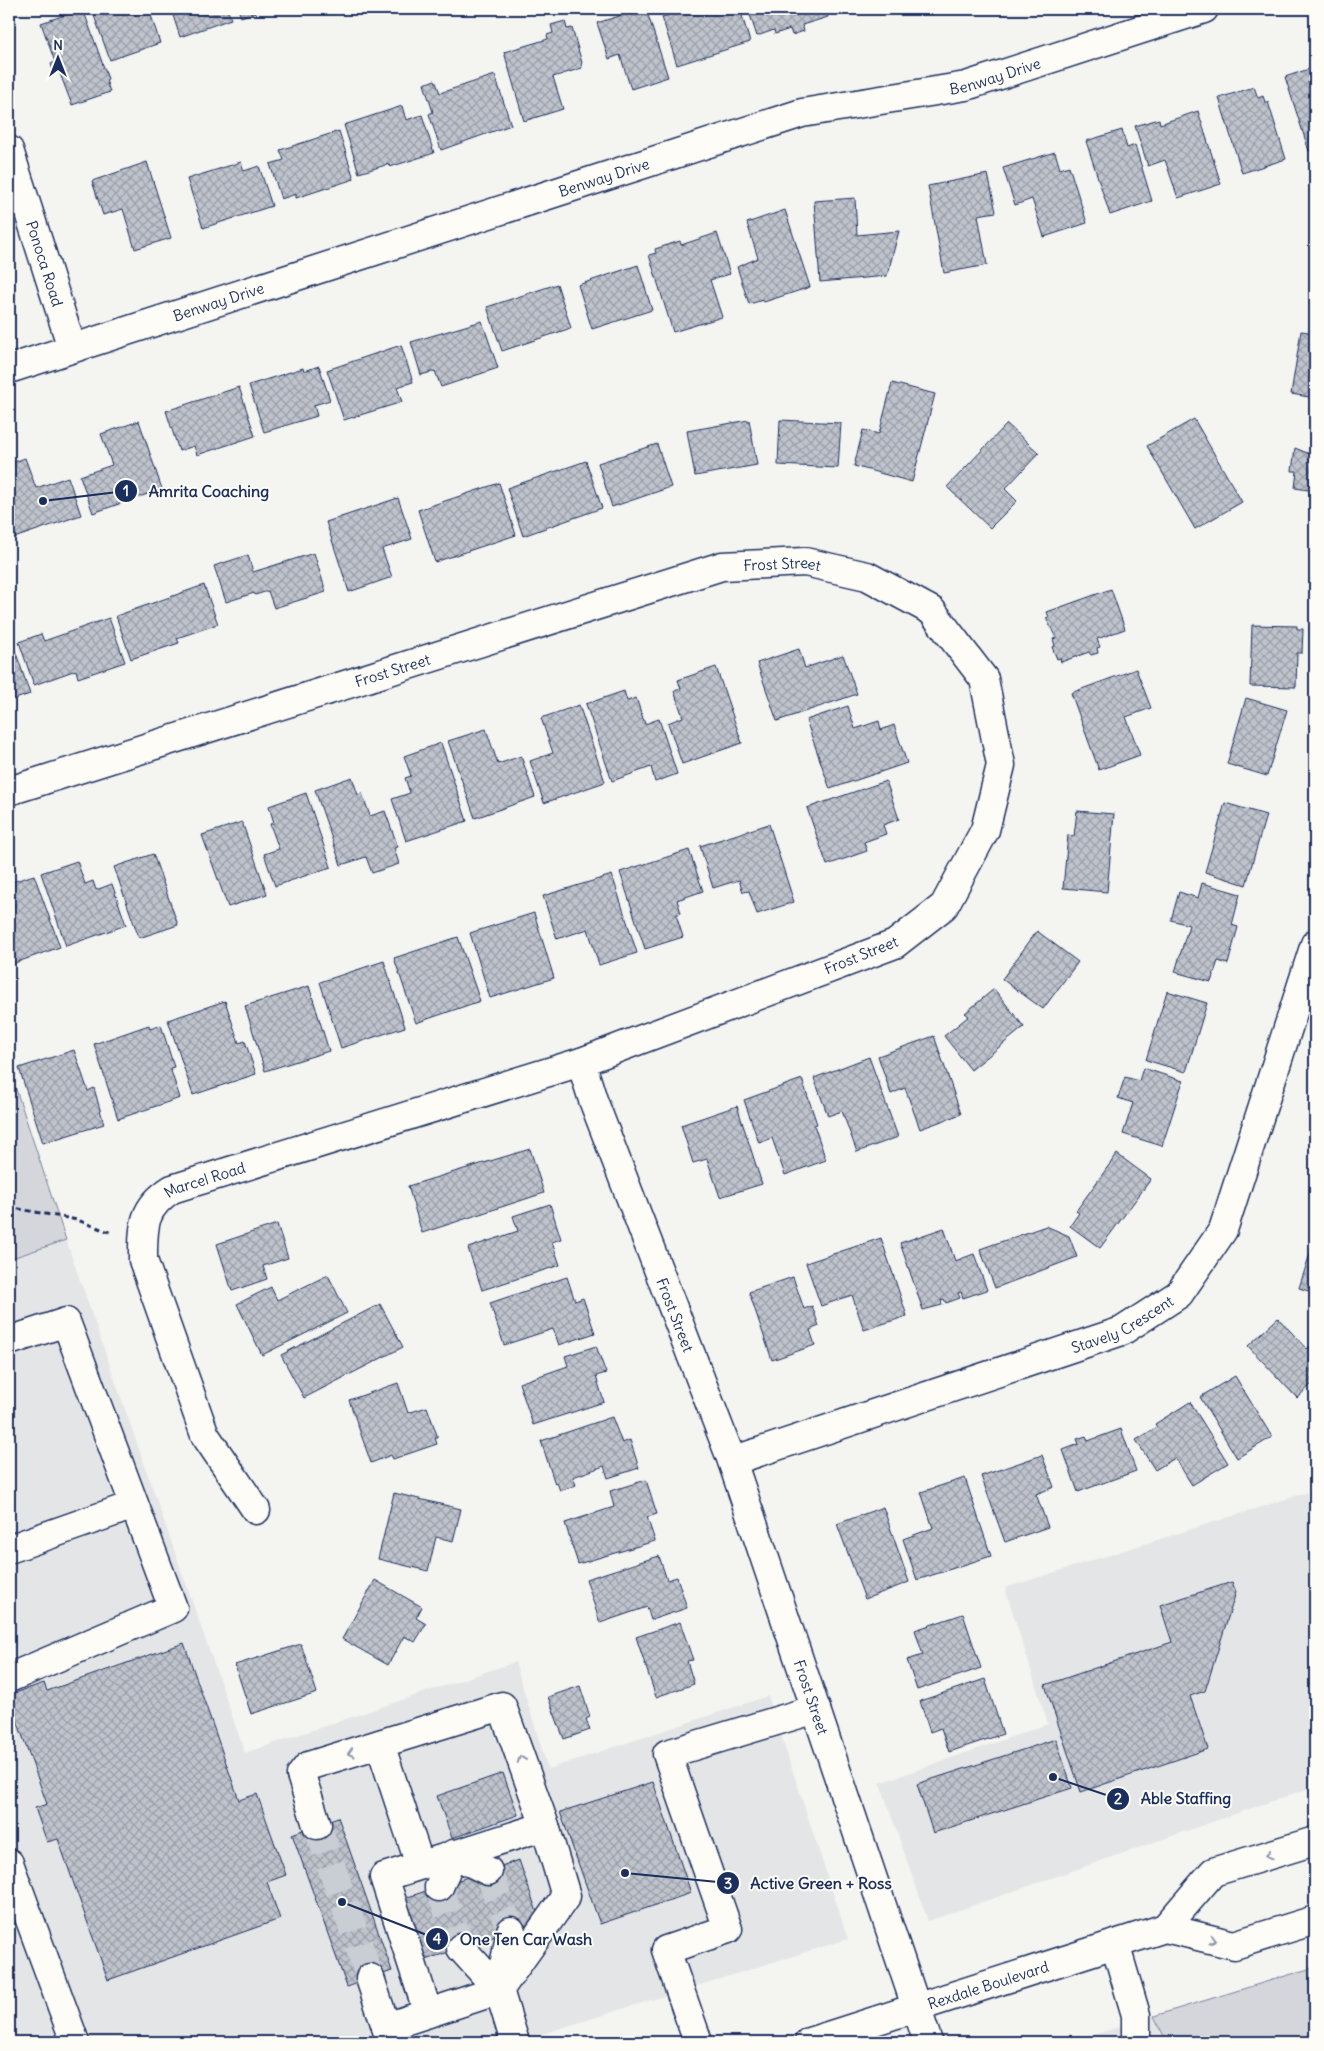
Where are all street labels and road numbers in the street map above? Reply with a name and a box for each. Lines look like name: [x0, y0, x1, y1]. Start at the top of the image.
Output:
street label: Benway Drive: [948, 53, 1043, 98]
street label: Benway Drive: [556, 153, 652, 201]
street label: Ponoca Road: [23, 218, 68, 309]
street label: Benway Drive: [171, 278, 266, 325]
street label: Frost Street: [743, 552, 823, 575]
street label: Frost Street: [352, 649, 432, 691]
street label: Frost Street: [821, 932, 901, 978]
street label: Marcel Road: [160, 1157, 248, 1201]
street label: Frost Street: [653, 1275, 698, 1354]
street label: Stavely Crescent: [1069, 1291, 1177, 1357]
street label: Frost Street: [790, 1657, 833, 1737]
street label: Rexdale Boulevard: [925, 1956, 1051, 2013]

